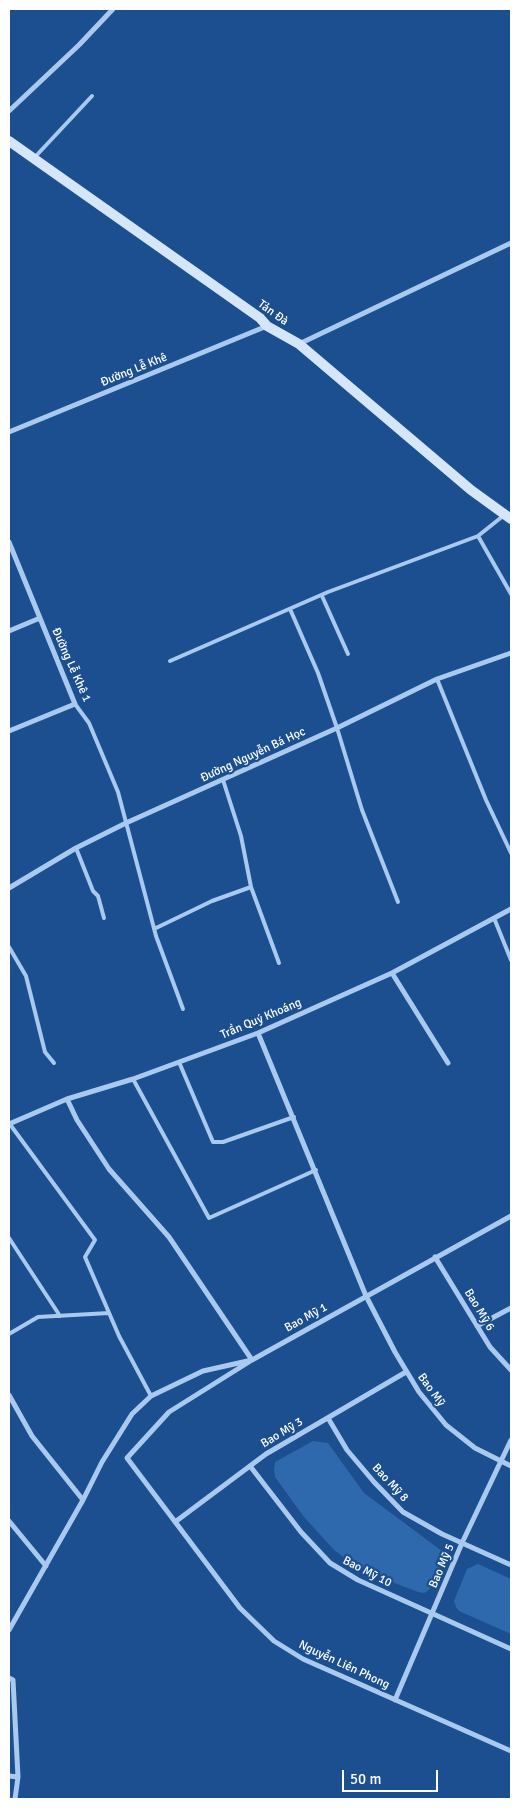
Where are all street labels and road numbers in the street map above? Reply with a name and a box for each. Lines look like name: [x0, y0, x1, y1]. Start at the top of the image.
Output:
street label: Tản Đà: [255, 297, 291, 329]
street label: Đường Lễ Khê: [99, 350, 169, 390]
street label: Đường Lễ Khê 1: [48, 626, 94, 704]
street label: Đường Nguyễn Bá Học: [198, 724, 308, 786]
street label: Trần Quý Khoáng: [218, 995, 304, 1043]
street label: Bao Mỹ 6: [461, 1286, 497, 1334]
street label: Bao Mỹ 1: [282, 1300, 330, 1336]
street label: Bao Mỹ: [414, 1371, 448, 1409]
street label: Bao Mỹ 3: [258, 1415, 306, 1451]
street label: Bao Mỹ 8: [369, 1461, 411, 1505]
street label: Bao Mỹ 5: [426, 1542, 458, 1590]
street label: Bao Mỹ 10: [340, 1554, 394, 1590]
street label: Nguyễn Liên Phong: [296, 1638, 392, 1692]

